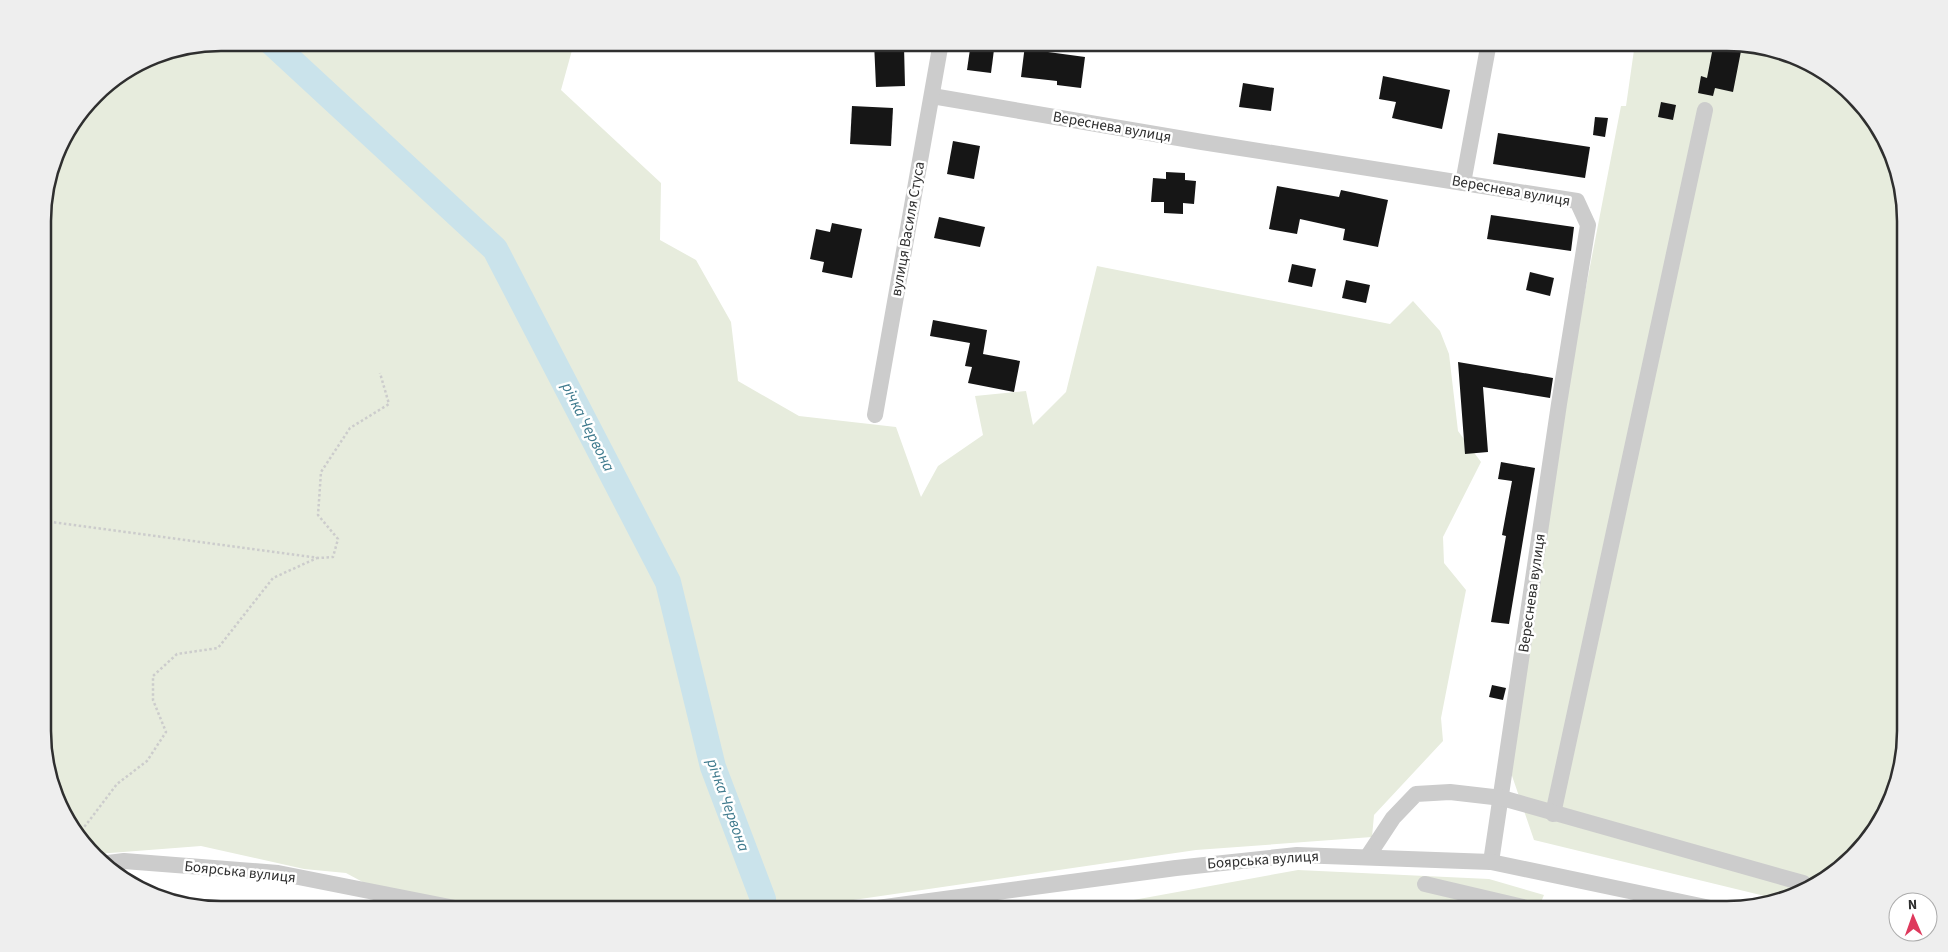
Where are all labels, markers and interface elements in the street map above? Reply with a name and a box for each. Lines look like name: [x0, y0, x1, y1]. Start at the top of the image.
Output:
street label: Вереснева вулиця: [1051, 106, 1173, 148]
street label: вулиця Василя Стуса: [886, 160, 930, 298]
street label: Вереснева вулиця: [1450, 170, 1572, 212]
water label: річка Червона: [556, 378, 620, 476]
street label: Вереснева вулиця: [1513, 532, 1551, 654]
water label: річка Червона: [701, 755, 755, 855]
street label: Боярська вулиця: [1206, 846, 1320, 874]
street label: Боярська вулиця: [183, 856, 297, 888]
north arrow: [1888, 892, 1938, 942]
text: N: [1908, 895, 1918, 915]

